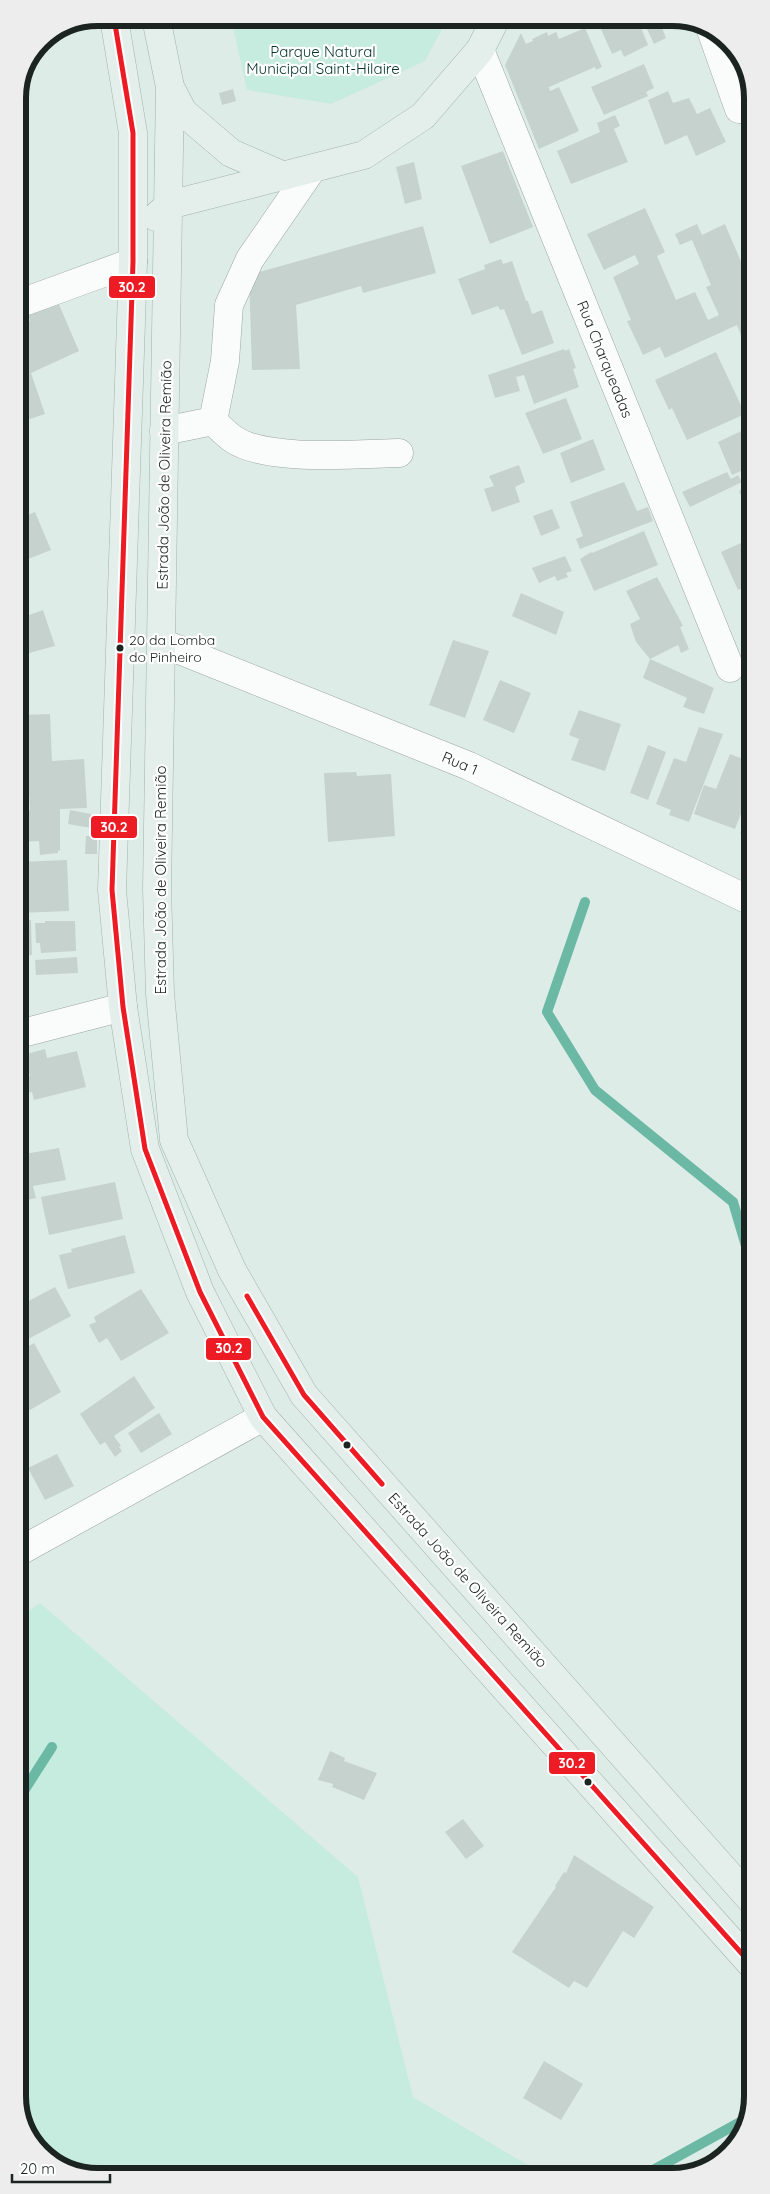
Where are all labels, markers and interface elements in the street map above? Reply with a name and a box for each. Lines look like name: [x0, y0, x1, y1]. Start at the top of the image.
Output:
park label: Parque Natural Municipal Saint-Hilaire: [246, 42, 400, 78]
line badge: 30.2: [108, 275, 156, 299]
text: 30.2: [118, 278, 146, 296]
street label: Rua Charqueadas: [573, 298, 637, 420]
street label: Estrada João de Oliveira Remião: [153, 360, 175, 590]
place label: 20 da Lomba do Pinheiro: [129, 631, 215, 666]
marker: 20 da Lomba do Pinheiro: [115, 643, 125, 653]
street label: Rua 1: [439, 747, 481, 779]
street label: Estrada João de Oliveira Remião: [151, 765, 170, 995]
line badge: 30.2: [90, 815, 138, 839]
text: 30.2: [100, 818, 128, 836]
line badge: 30.2: [205, 1337, 252, 1361]
text: 30.2: [215, 1339, 243, 1357]
unlabelled marker: [342, 1440, 352, 1450]
street label: Estrada João de Oliveira Remião: [384, 1489, 552, 1671]
line badge: 30.2: [548, 1751, 596, 1775]
text: 30.2: [558, 1754, 586, 1772]
unlabelled marker: [583, 1777, 593, 1787]
scale bar: [12, 2152, 110, 2184]
text: 20 m: [20, 2159, 55, 2178]

